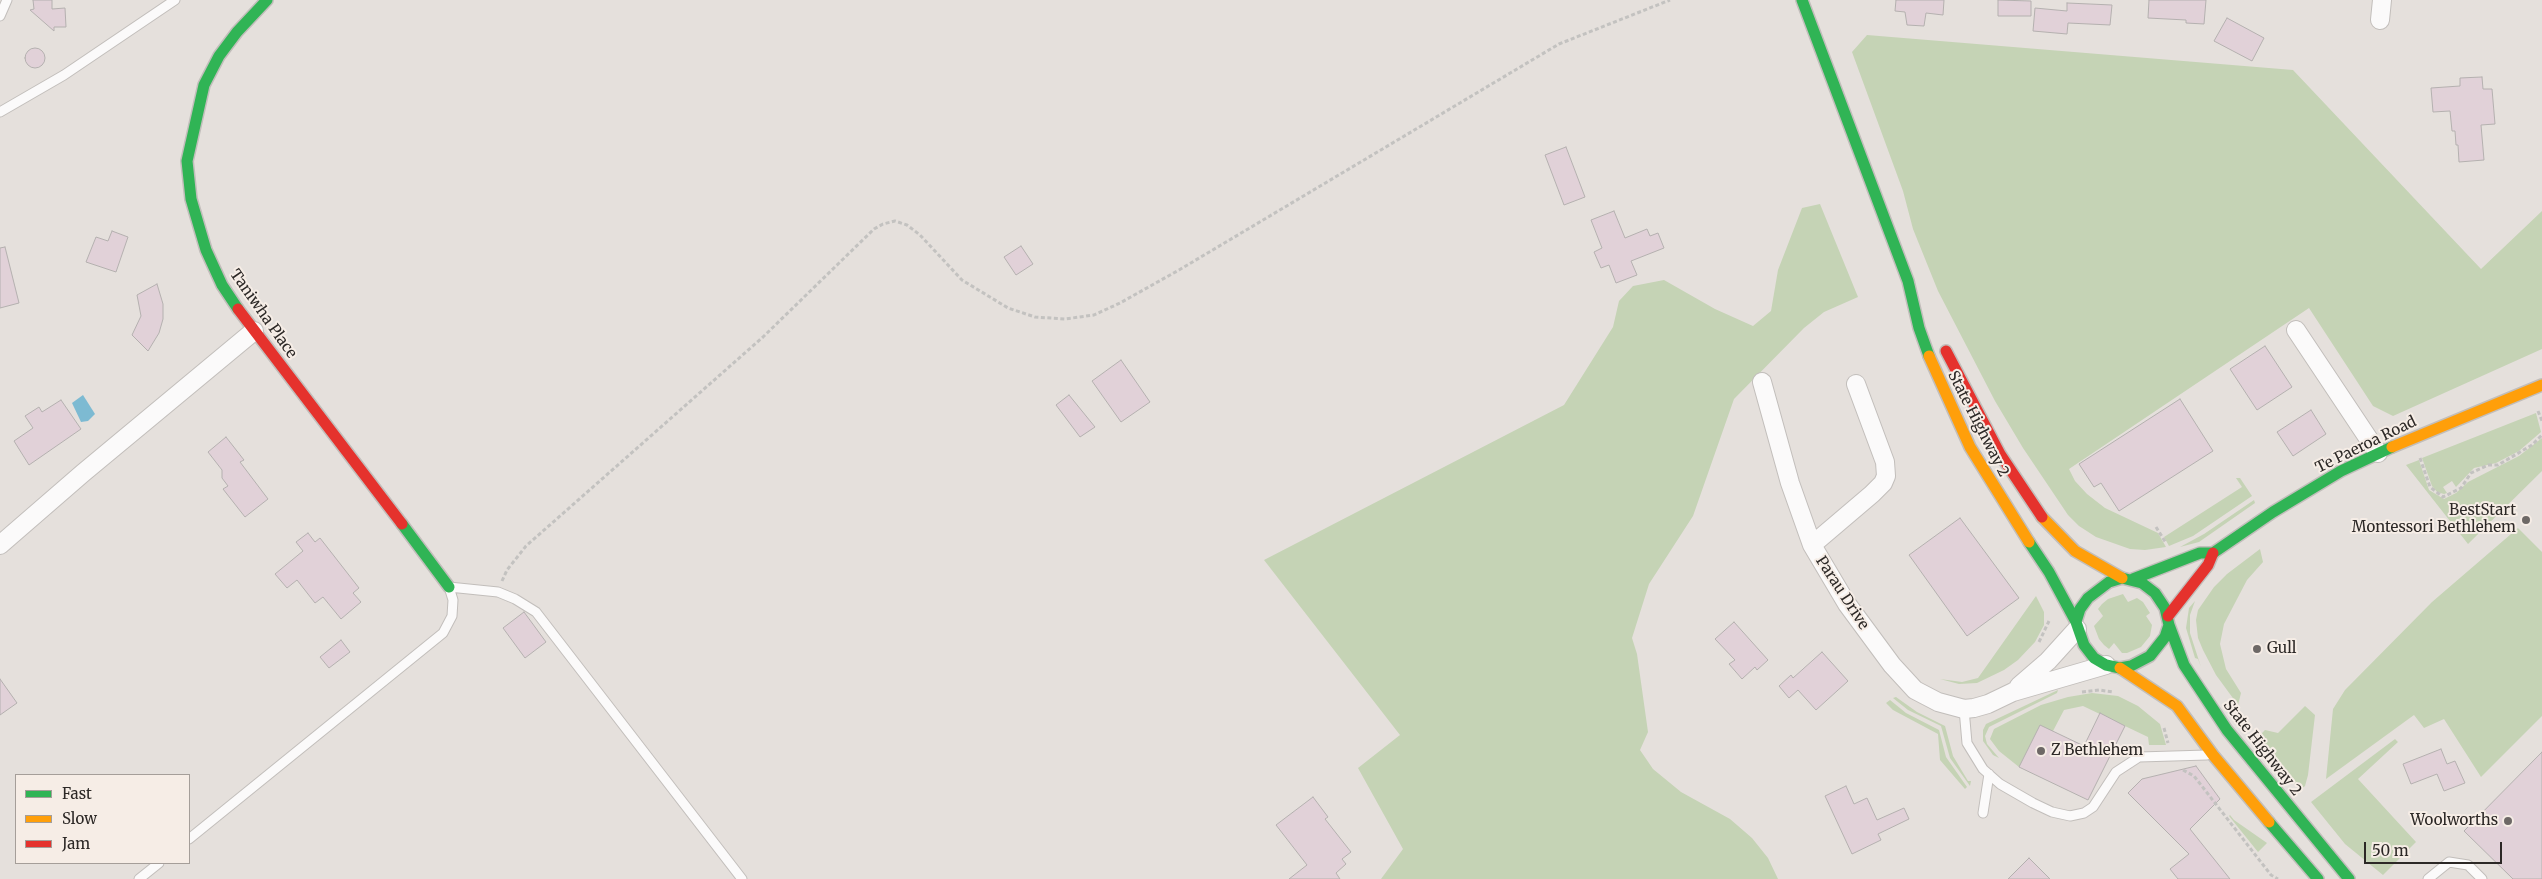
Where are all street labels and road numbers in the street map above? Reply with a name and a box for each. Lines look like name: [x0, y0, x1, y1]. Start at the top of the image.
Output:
street label: Taniwha Place: [226, 266, 300, 362]
street label: State Highway 2: [1944, 368, 2012, 480]
street label: Te Paeroa Road: [2313, 413, 2419, 477]
street label: Parau Drive: [1812, 553, 1872, 633]
street label: State Highway 2: [2219, 697, 2305, 799]

